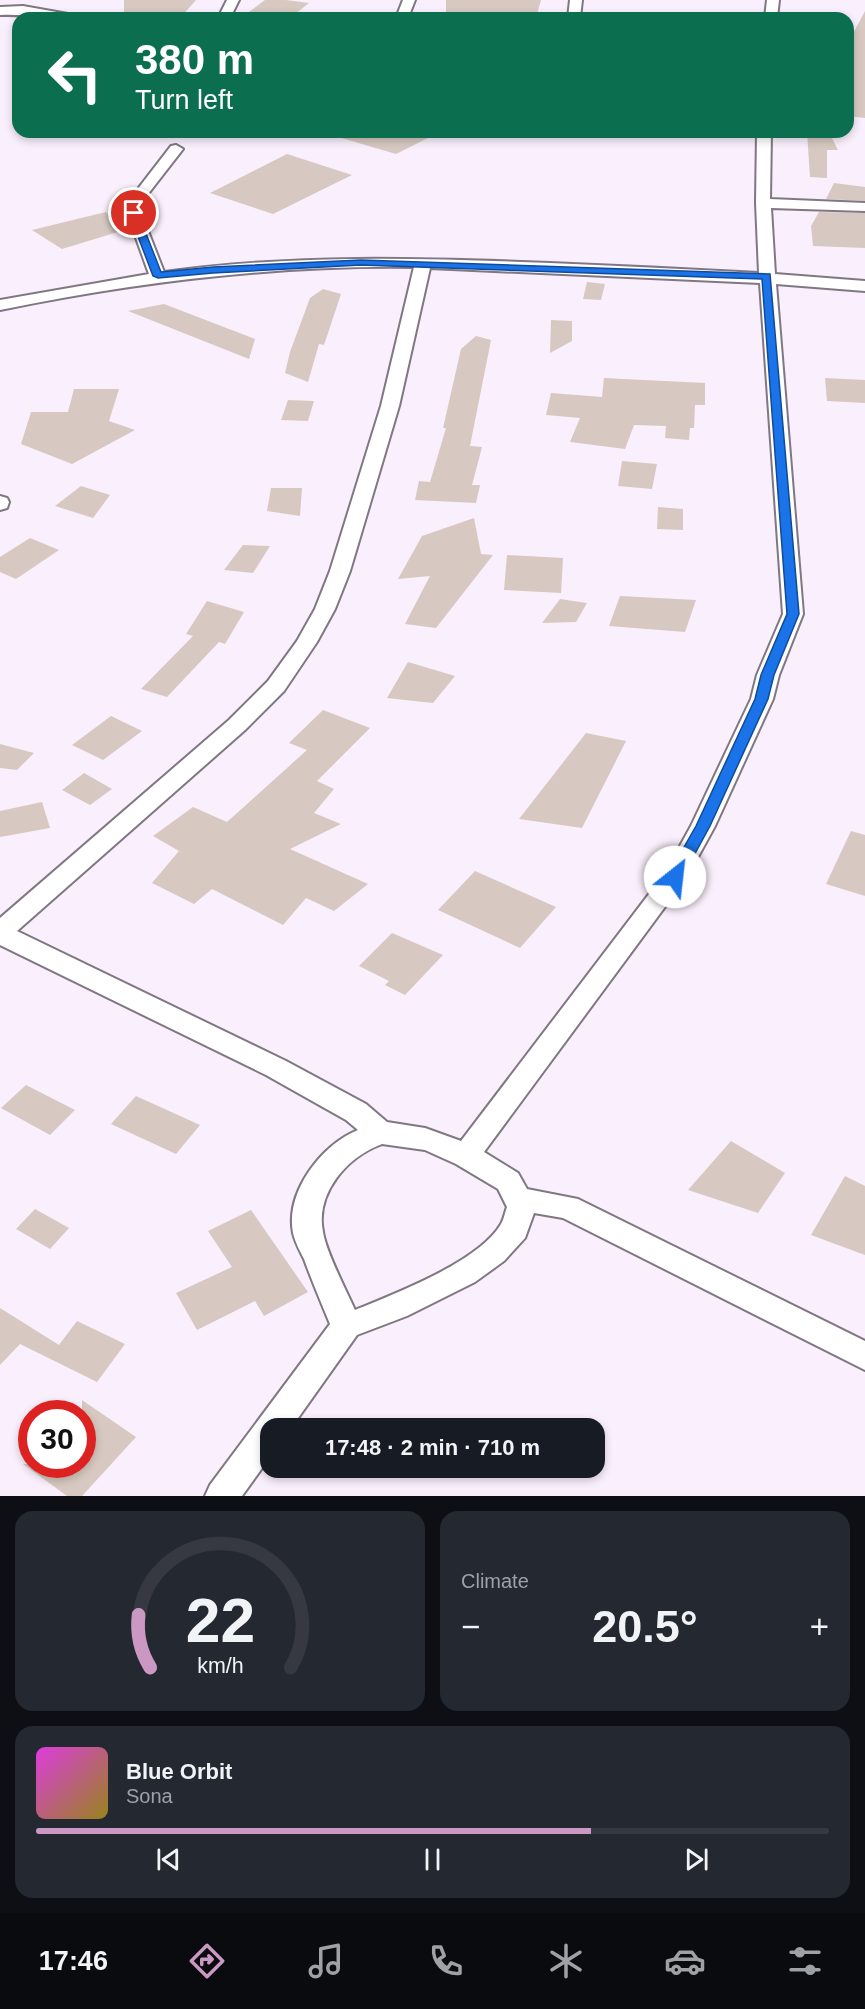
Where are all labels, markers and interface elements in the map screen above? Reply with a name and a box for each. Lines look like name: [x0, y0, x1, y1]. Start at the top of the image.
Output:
icon: left: [36, 36, 114, 114]
text: 380 m: [135, 36, 254, 83]
text: Turn left: [135, 85, 233, 115]
pin: [108, 187, 159, 238]
icon: arrive: [117, 196, 150, 229]
position arrow: [643, 845, 707, 909]
speed limit sign: 30: [18, 1400, 96, 1478]
text: 17:48 · 2 min · 710 m: [325, 1435, 540, 1460]
text: Climate: [461, 1570, 529, 1592]
text: 22: [185, 1586, 255, 1655]
text: 20.5°: [592, 1601, 698, 1652]
text: −: [461, 1608, 480, 1645]
text: +: [810, 1608, 829, 1645]
text: km/h: [197, 1654, 243, 1678]
text: Blue Orbit: [126, 1759, 232, 1784]
text: Sona: [126, 1785, 173, 1807]
icon: previous: [152, 1843, 185, 1876]
icon: pause: [416, 1843, 449, 1876]
icon: next: [680, 1843, 713, 1876]
icon: directions: [186, 1940, 228, 1982]
icon: music: [305, 1940, 347, 1982]
icon: phone: [425, 1940, 467, 1982]
icon: climate: [545, 1940, 587, 1982]
icon: car: [664, 1940, 706, 1982]
icon: filters: [784, 1940, 826, 1982]
text: 17:46: [39, 1946, 108, 1976]

